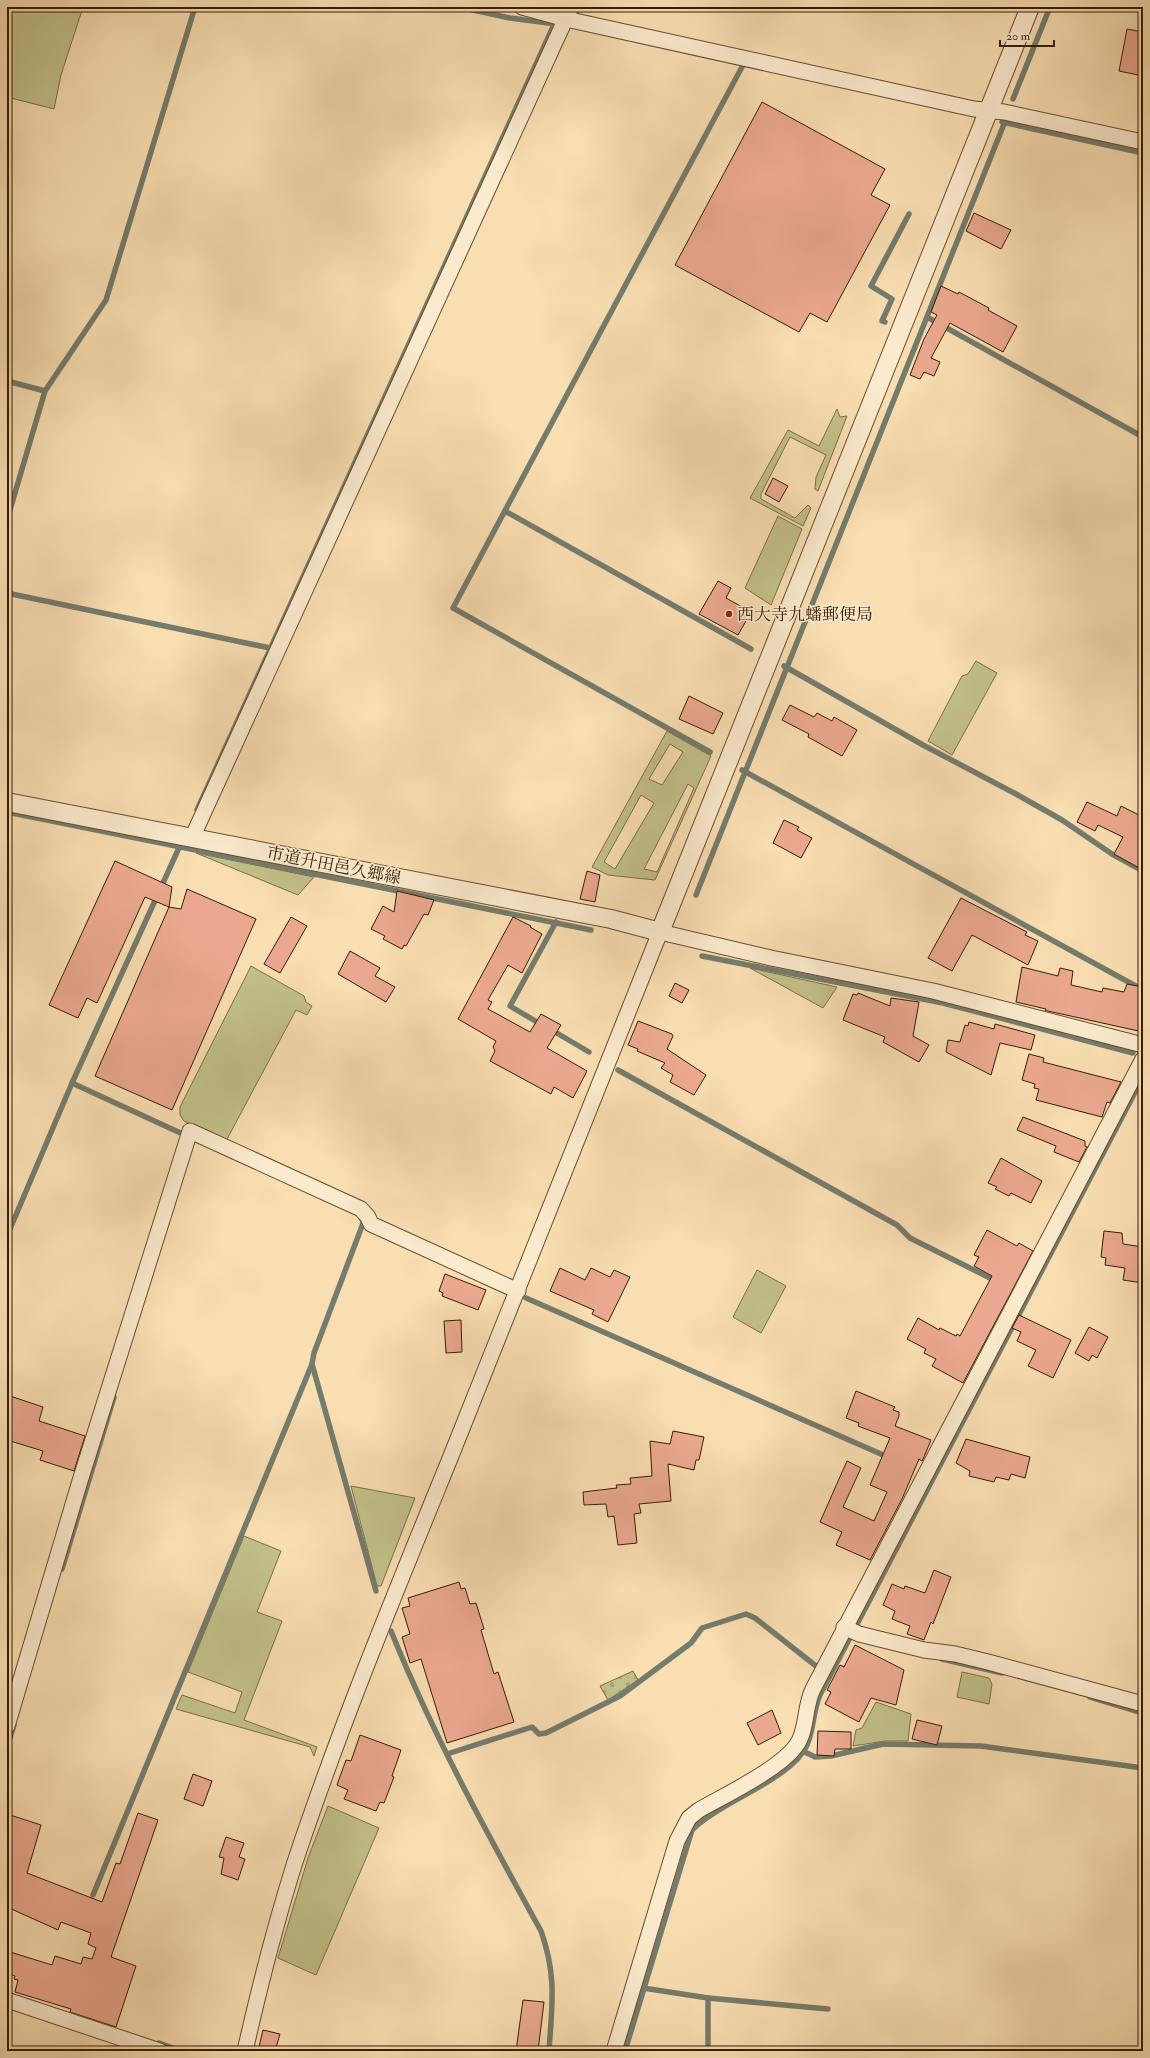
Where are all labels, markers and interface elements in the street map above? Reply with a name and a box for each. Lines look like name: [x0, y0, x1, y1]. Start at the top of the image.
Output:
scale bar: [1000, 22, 1054, 48]
text: 20 m: [1006, 29, 1031, 44]
place label: 西大寺九蟠郵便局: [737, 604, 873, 625]
marker: 西大寺九蟠郵便局: [724, 609, 734, 619]
street label: 市道升田邑久郷線: [265, 842, 403, 889]

